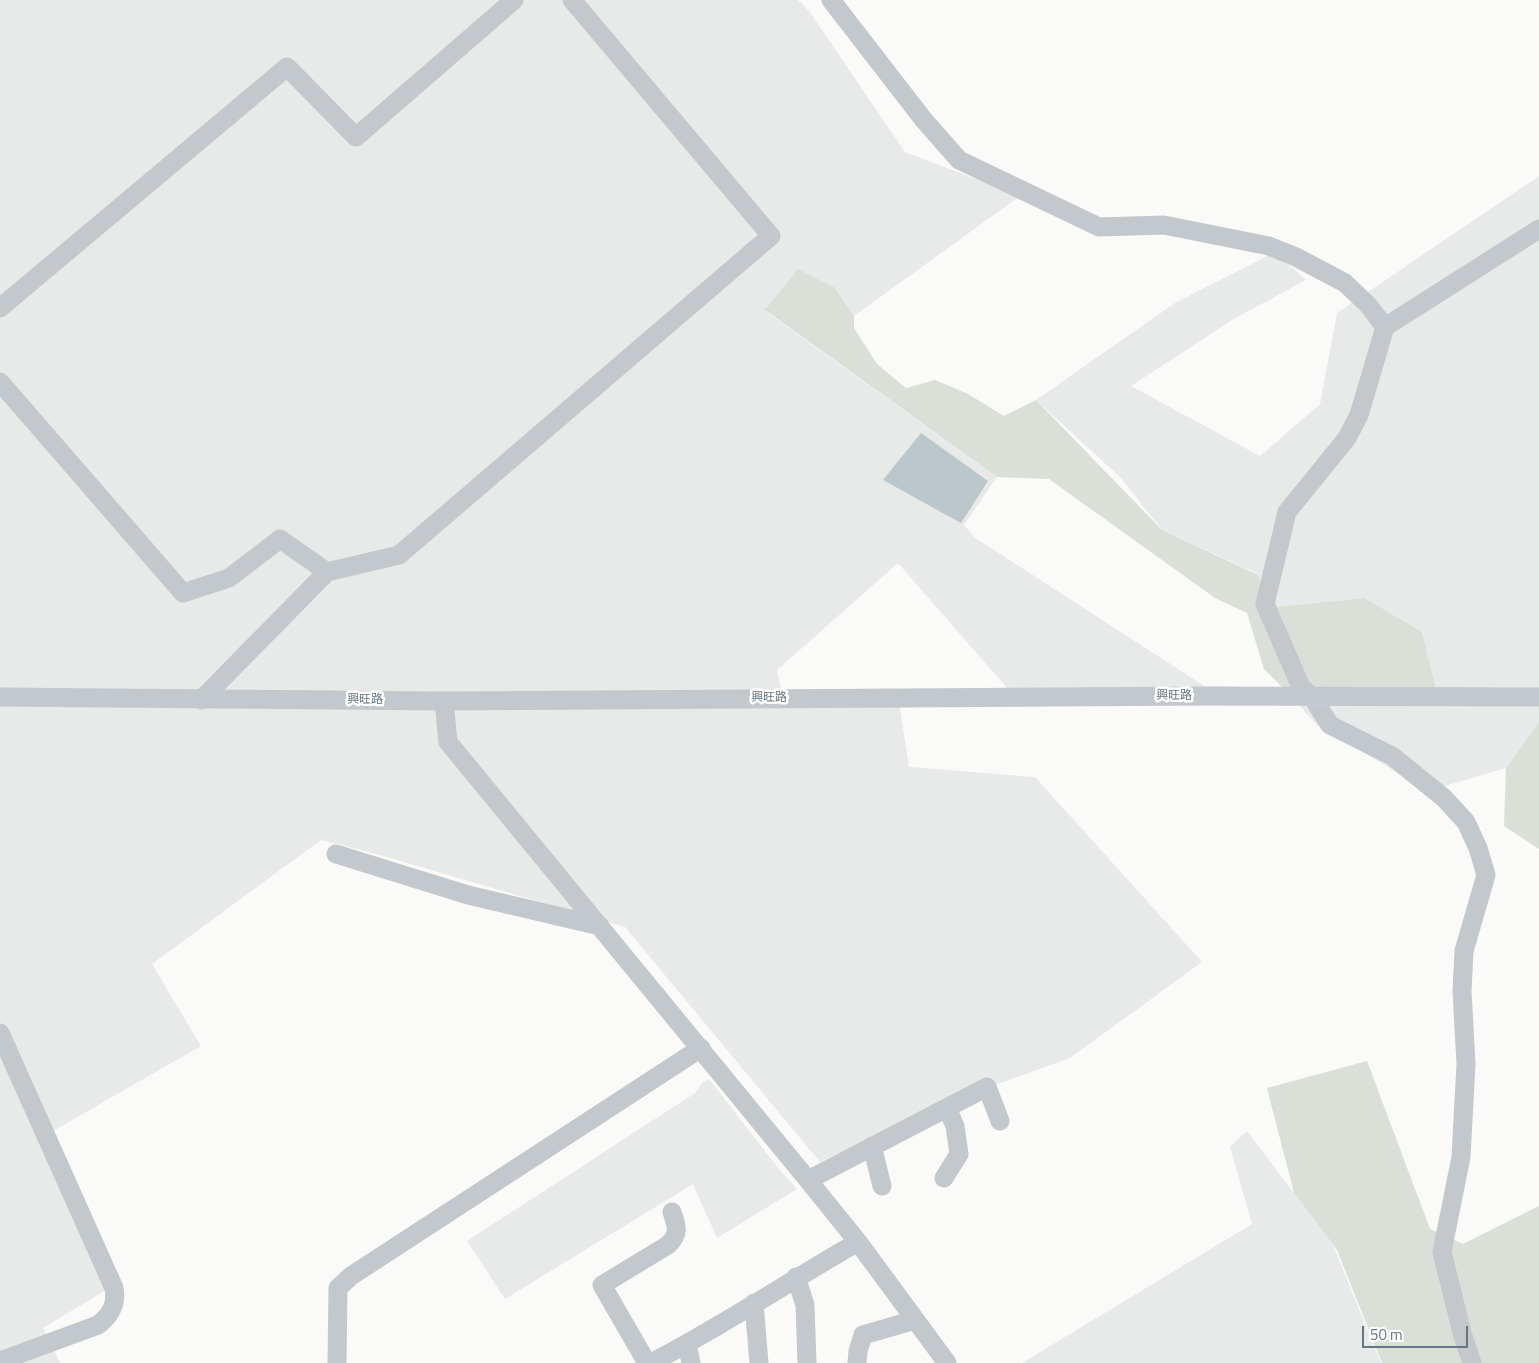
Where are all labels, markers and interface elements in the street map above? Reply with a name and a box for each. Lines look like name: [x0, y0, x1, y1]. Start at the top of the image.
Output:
street label: 興旺路: [1156, 689, 1192, 703]
street label: 興旺路: [751, 691, 787, 705]
street label: 興旺路: [347, 693, 383, 707]
scale bar: [1364, 1316, 1470, 1348]
text: 50 m: [1370, 1323, 1403, 1346]

